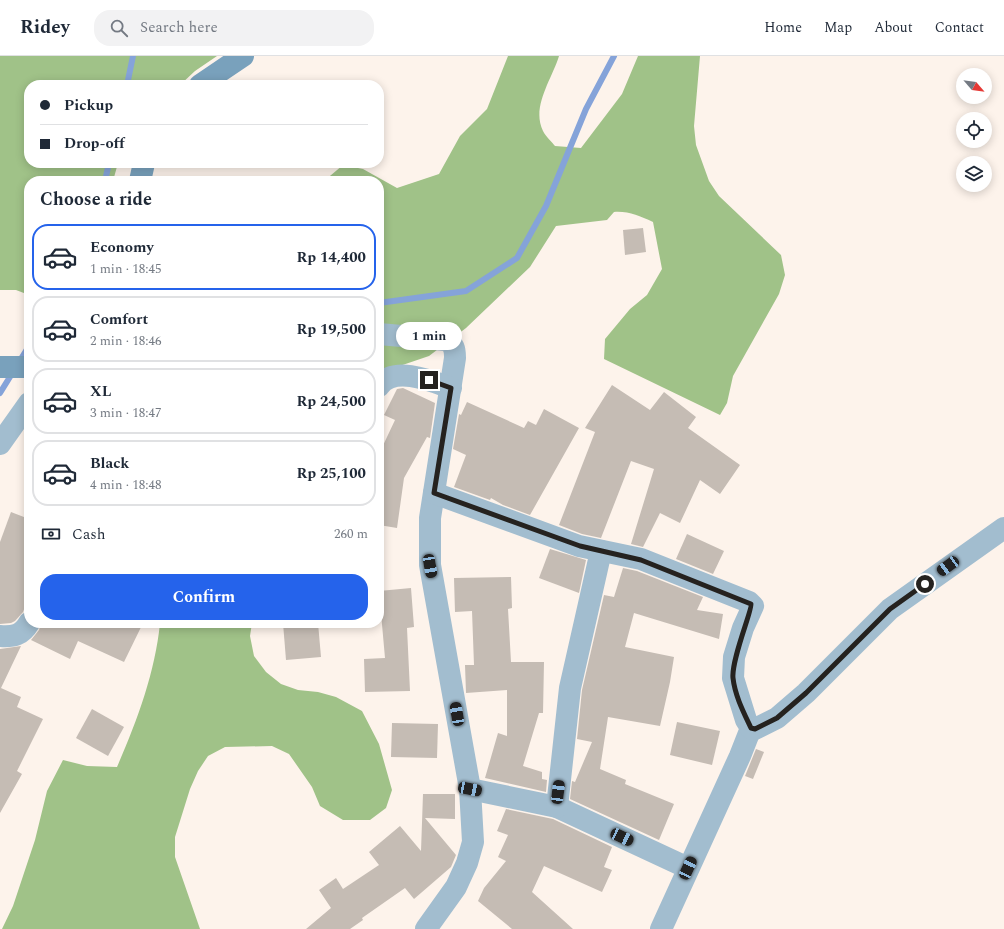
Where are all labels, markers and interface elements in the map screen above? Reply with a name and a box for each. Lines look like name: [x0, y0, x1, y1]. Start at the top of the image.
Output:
search box: [94, 10, 374, 46]
text: Ridey: [20, 13, 70, 42]
text: Search here: [140, 16, 218, 39]
icon: search: [108, 17, 130, 39]
text: Home: [764, 17, 802, 38]
text: Map: [824, 17, 852, 38]
text: About: [874, 17, 913, 38]
text: Contact: [935, 17, 984, 38]
north arrow: [956, 68, 992, 104]
map controls: [956, 68, 992, 192]
text: Pickup: [64, 94, 113, 117]
button: locate: [956, 112, 992, 148]
text: Drop-off: [64, 132, 125, 155]
button: layers: [956, 156, 992, 192]
text: Choose a ride: [40, 186, 152, 213]
text: Economy: [90, 236, 154, 259]
icon: car: [42, 239, 78, 275]
text: Rp 14,400: [296, 246, 366, 269]
text: 1 min · 18:45: [90, 259, 162, 279]
text: Comfort: [90, 308, 148, 331]
icon: car: [42, 311, 78, 347]
text: Rp 19,500: [296, 318, 366, 341]
callout: 1 min: [396, 322, 462, 350]
text: 1 min: [412, 326, 446, 346]
text: 2 min · 18:46: [90, 331, 162, 351]
route end: [420, 371, 438, 389]
text: XL: [90, 380, 111, 403]
icon: car: [42, 383, 78, 419]
text: Rp 24,500: [296, 390, 366, 413]
text: 3 min · 18:47: [90, 403, 162, 423]
text: Black: [90, 452, 129, 475]
icon: car: [42, 455, 78, 491]
text: Rp 25,100: [296, 462, 366, 485]
text: 4 min · 18:48: [90, 475, 162, 495]
icon: cash: [40, 523, 62, 545]
text: Cash: [72, 523, 105, 546]
text: 260 m: [334, 524, 368, 544]
car: [422, 553, 438, 579]
car: [935, 554, 961, 578]
button: Confirm: [40, 574, 368, 620]
route start: [916, 575, 934, 593]
car: [449, 701, 465, 727]
car: [551, 779, 565, 805]
car: [457, 781, 483, 797]
car: [609, 826, 635, 848]
car: [677, 855, 699, 881]

